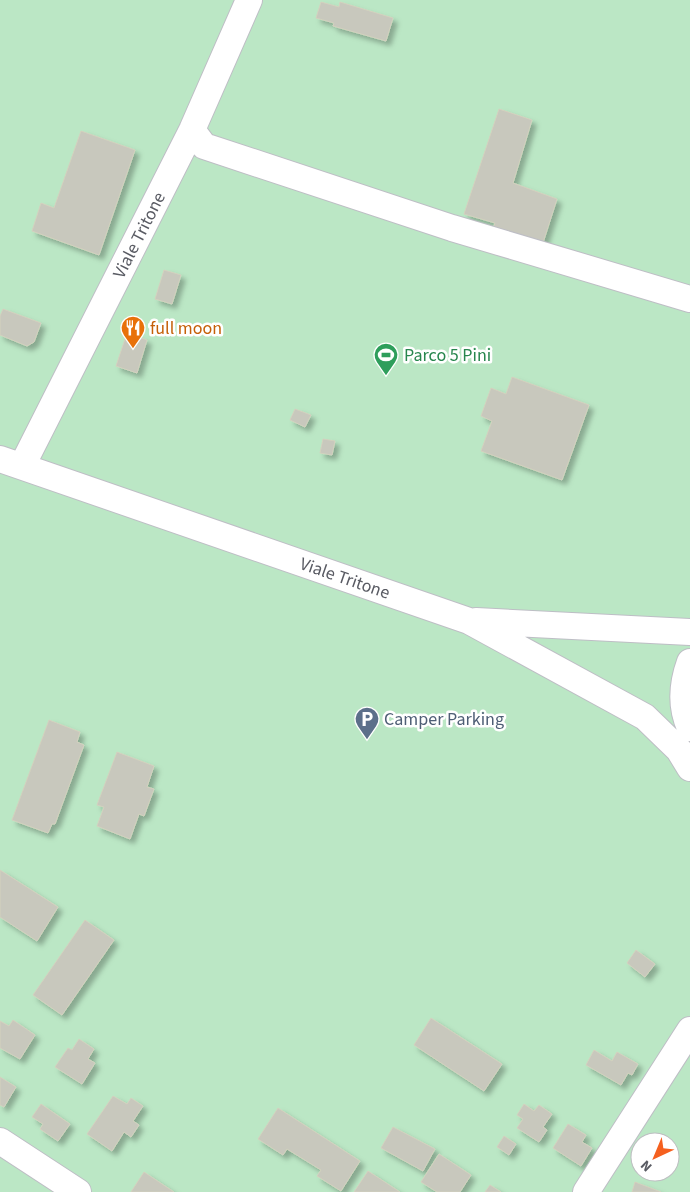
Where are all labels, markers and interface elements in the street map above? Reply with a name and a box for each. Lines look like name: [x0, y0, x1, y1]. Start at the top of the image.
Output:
street label: Viale Tritone: [107, 188, 172, 283]
restaurant icon: full moon: [120, 315, 146, 349]
place label: full moon: [150, 316, 222, 341]
sports icon: Parco 5 Pini: [373, 342, 399, 376]
place label: Parco 5 Pini: [404, 343, 491, 368]
street label: Viale Tritone: [296, 551, 393, 606]
parking icon: Camper Parking: [354, 706, 380, 740]
place label: Camper Parking: [384, 707, 504, 732]
north arrow: [630, 1132, 680, 1182]
text: N: [636, 1155, 657, 1176]

